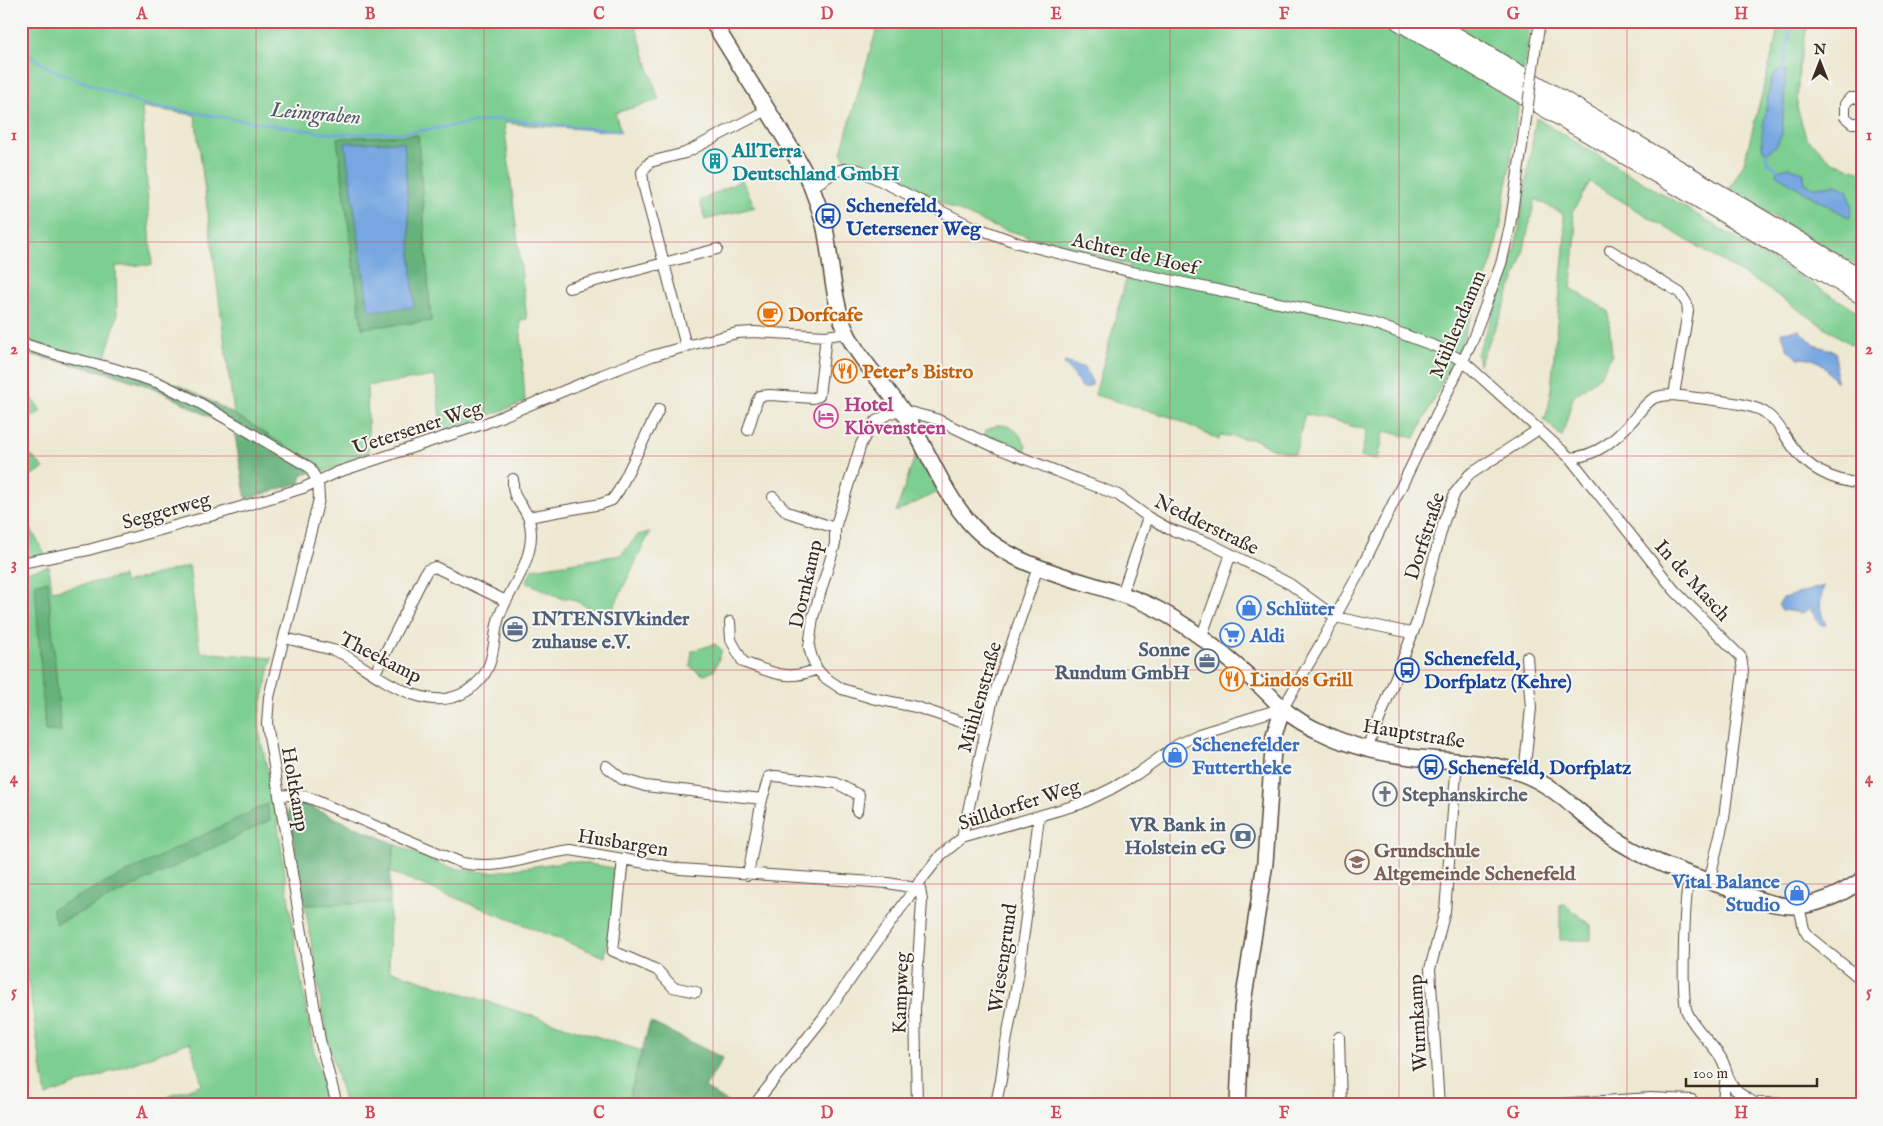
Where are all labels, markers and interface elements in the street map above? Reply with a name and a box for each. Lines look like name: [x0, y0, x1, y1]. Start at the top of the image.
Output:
text: A: [136, 5, 149, 25]
text: B: [365, 5, 376, 25]
text: C: [593, 5, 605, 25]
text: D: [821, 5, 834, 25]
text: E: [1050, 5, 1062, 25]
text: F: [1279, 5, 1290, 25]
text: G: [1507, 5, 1520, 25]
text: H: [1734, 5, 1748, 25]
north arrow: [1796, 38, 1846, 88]
text: N: [1813, 41, 1826, 59]
water label: Leimgraben: [269, 97, 362, 132]
text: 1: [11, 126, 17, 146]
text: 1: [1866, 126, 1872, 146]
place label: AllTerra Deutschland GmbH: [731, 139, 899, 187]
building icon: AllTerra Deutschland GmbH: [702, 148, 728, 174]
place label: Schenefeld, Uetersener Weg: [845, 194, 982, 242]
bus stop icon: Schenefeld, Uetersener Weg: [815, 203, 841, 229]
street label: Achter de Hoef: [1068, 228, 1204, 282]
street label: Mühlendamm: [1424, 267, 1492, 382]
cafe icon: Dorfcafe: [757, 301, 783, 327]
place label: Dorfcafe: [788, 303, 864, 328]
text: 2: [10, 340, 18, 360]
text: 2: [1865, 340, 1873, 360]
restaurant icon: Peter's Bistro: [832, 358, 858, 384]
place label: Peter's Bistro: [862, 360, 973, 385]
place label: Hotel Klövensteen: [844, 393, 946, 441]
street label: Uetersener Weg: [349, 395, 487, 461]
hotel icon: Hotel Klövensteen: [813, 403, 839, 429]
street label: Seggerweg: [119, 487, 215, 536]
street label: Nedderstraße: [1150, 489, 1263, 561]
street label: Dorfstraße: [1400, 489, 1451, 583]
street label: In de Masch: [1649, 535, 1735, 627]
street label: Dornkamp: [784, 537, 829, 631]
text: 3: [11, 555, 17, 575]
text: 3: [1866, 555, 1872, 575]
shop icon: Schlüter: [1236, 595, 1262, 621]
place label: Schlüter: [1266, 597, 1335, 622]
place label: INTENSIVkinder zuhause e.V.: [532, 607, 690, 655]
office icon: INTENSIVkinder zuhause e.V.: [502, 616, 528, 642]
supermarket icon: Aldi: [1219, 622, 1245, 648]
place label: Aldi: [1249, 624, 1286, 649]
street label: Theekamp: [335, 627, 426, 690]
place label: Sonne Rundum GmbH: [1054, 638, 1191, 686]
street label: Mühlenstraße: [953, 639, 1008, 756]
place label: Schenefeld, Dorfplatz (Kehre): [1424, 647, 1572, 695]
office icon: Sonne Rundum GmbH: [1194, 648, 1220, 674]
bus stop icon: Schenefeld, Dorfplatz (Kehre): [1394, 657, 1420, 683]
restaurant icon: Lindos Grill: [1219, 666, 1245, 692]
place label: Lindos Grill: [1250, 668, 1353, 693]
street label: Hauptstraße: [1361, 714, 1467, 755]
place label: Schenefelder Futtertheke: [1192, 733, 1300, 781]
shop icon: Schenefelder Futtertheke: [1162, 742, 1188, 768]
street label: Holtkamp: [275, 745, 314, 834]
bus stop icon: Schenefeld, Dorfplatz: [1418, 754, 1444, 780]
place label: Schenefeld, Dorfplatz: [1448, 756, 1632, 781]
text: 4: [10, 769, 19, 789]
text: 4: [1865, 769, 1874, 789]
street label: Sülldorfer Weg: [955, 774, 1085, 837]
church icon: Stephanskirche: [1372, 781, 1398, 807]
place label: Stephanskirche: [1402, 783, 1529, 808]
place label: VR Bank in Holstein eG: [1124, 813, 1227, 861]
bank icon: VR Bank in Holstein eG: [1230, 823, 1256, 849]
street label: Husbargen: [576, 824, 670, 863]
place label: Grundschule Altgemeinde Schenefeld: [1373, 839, 1577, 887]
school or university icon: Grundschule Altgemeinde Schenefeld: [1344, 849, 1370, 875]
place label: Vital Balance Studio: [1671, 870, 1781, 918]
shop icon: Vital Balance Studio: [1784, 880, 1810, 906]
street label: Wiesengrund: [983, 902, 1024, 1015]
street label: Kampweg: [888, 950, 915, 1035]
street label: Wurmkamp: [1403, 973, 1434, 1072]
text: 5: [11, 983, 17, 1003]
text: 5: [1866, 983, 1872, 1003]
scale bar: [1686, 1056, 1817, 1088]
text: 100 m: [1693, 1064, 1729, 1083]
text: A: [136, 1104, 149, 1124]
text: B: [365, 1104, 376, 1124]
text: C: [593, 1104, 605, 1124]
text: D: [821, 1104, 834, 1124]
text: E: [1050, 1104, 1062, 1124]
text: F: [1279, 1104, 1290, 1124]
text: G: [1507, 1104, 1520, 1124]
text: H: [1734, 1104, 1748, 1124]

